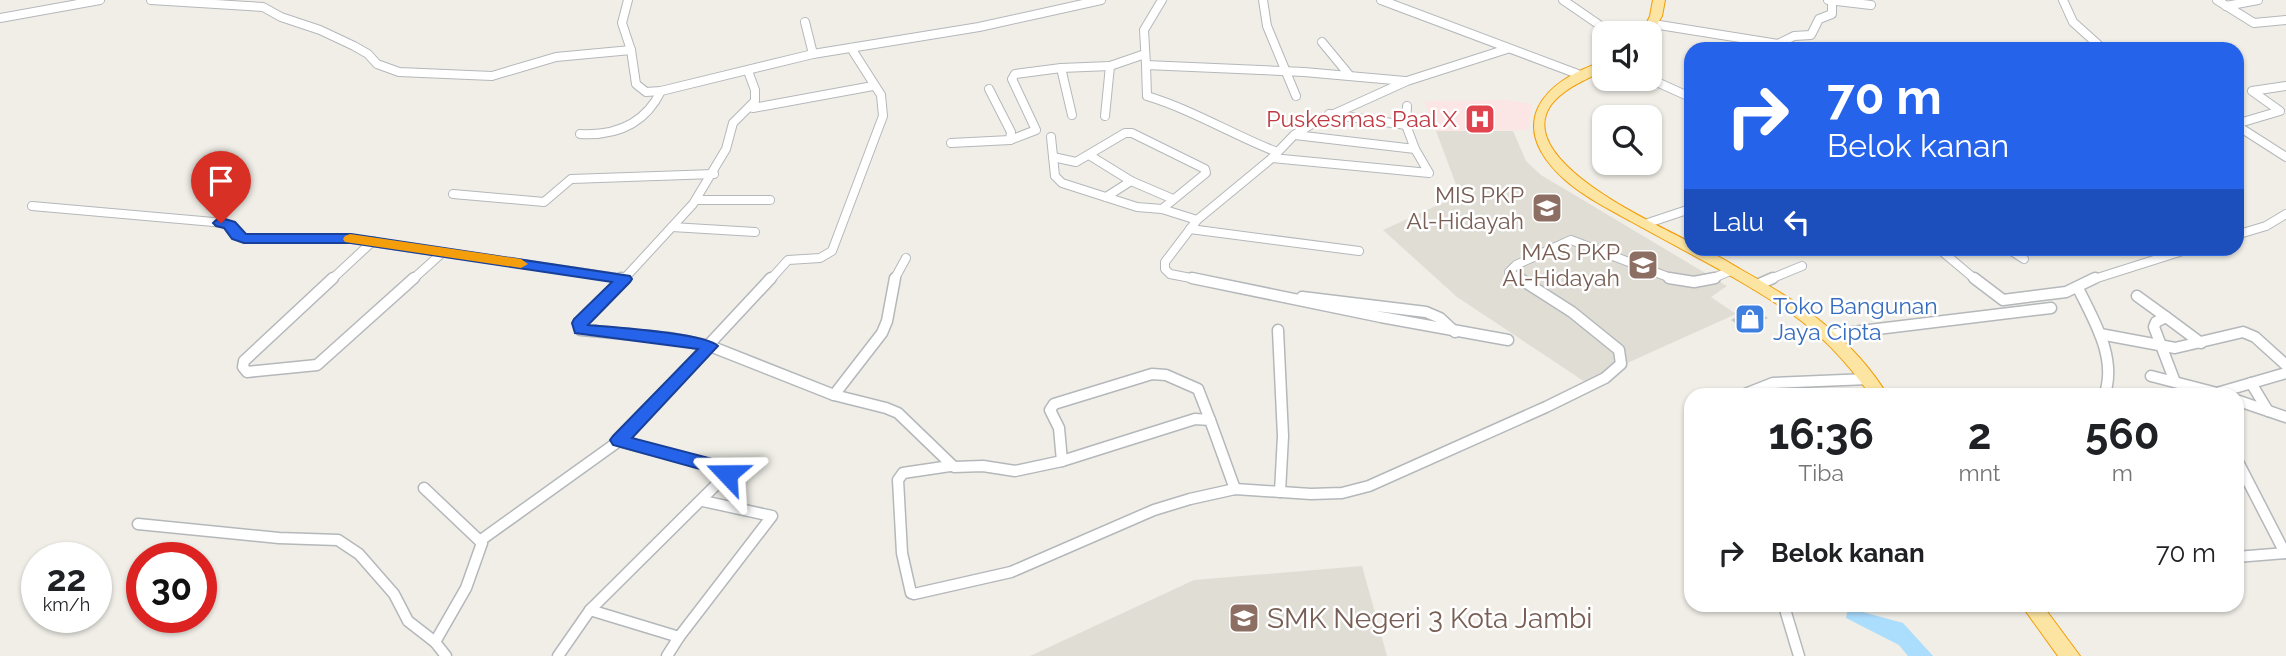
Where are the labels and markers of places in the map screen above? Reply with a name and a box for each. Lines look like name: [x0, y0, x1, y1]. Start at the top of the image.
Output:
hospital icon: Puskesmas Paal X: [1463, 102, 1497, 136]
place label: Puskesmas Paal X: [1266, 105, 1457, 132]
pin: [191, 151, 251, 223]
place label: MIS PKP Al-Hidayah: [1406, 181, 1524, 234]
school or university icon: MIS PKP Al-Hidayah: [1530, 191, 1564, 225]
place label: MAS PKP Al-Hidayah: [1502, 238, 1620, 291]
school or university icon: MAS PKP Al-Hidayah: [1626, 248, 1660, 282]
place label: Toko Bangunan Jaya Cipta: [1773, 292, 1938, 345]
shop icon: Toko Bangunan Jaya Cipta: [1733, 302, 1767, 336]
school or university icon: SMK Negeri 3 Kota Jambi: [1227, 601, 1261, 635]
place label: SMK Negeri 3 Kota Jambi: [1267, 602, 1592, 635]

